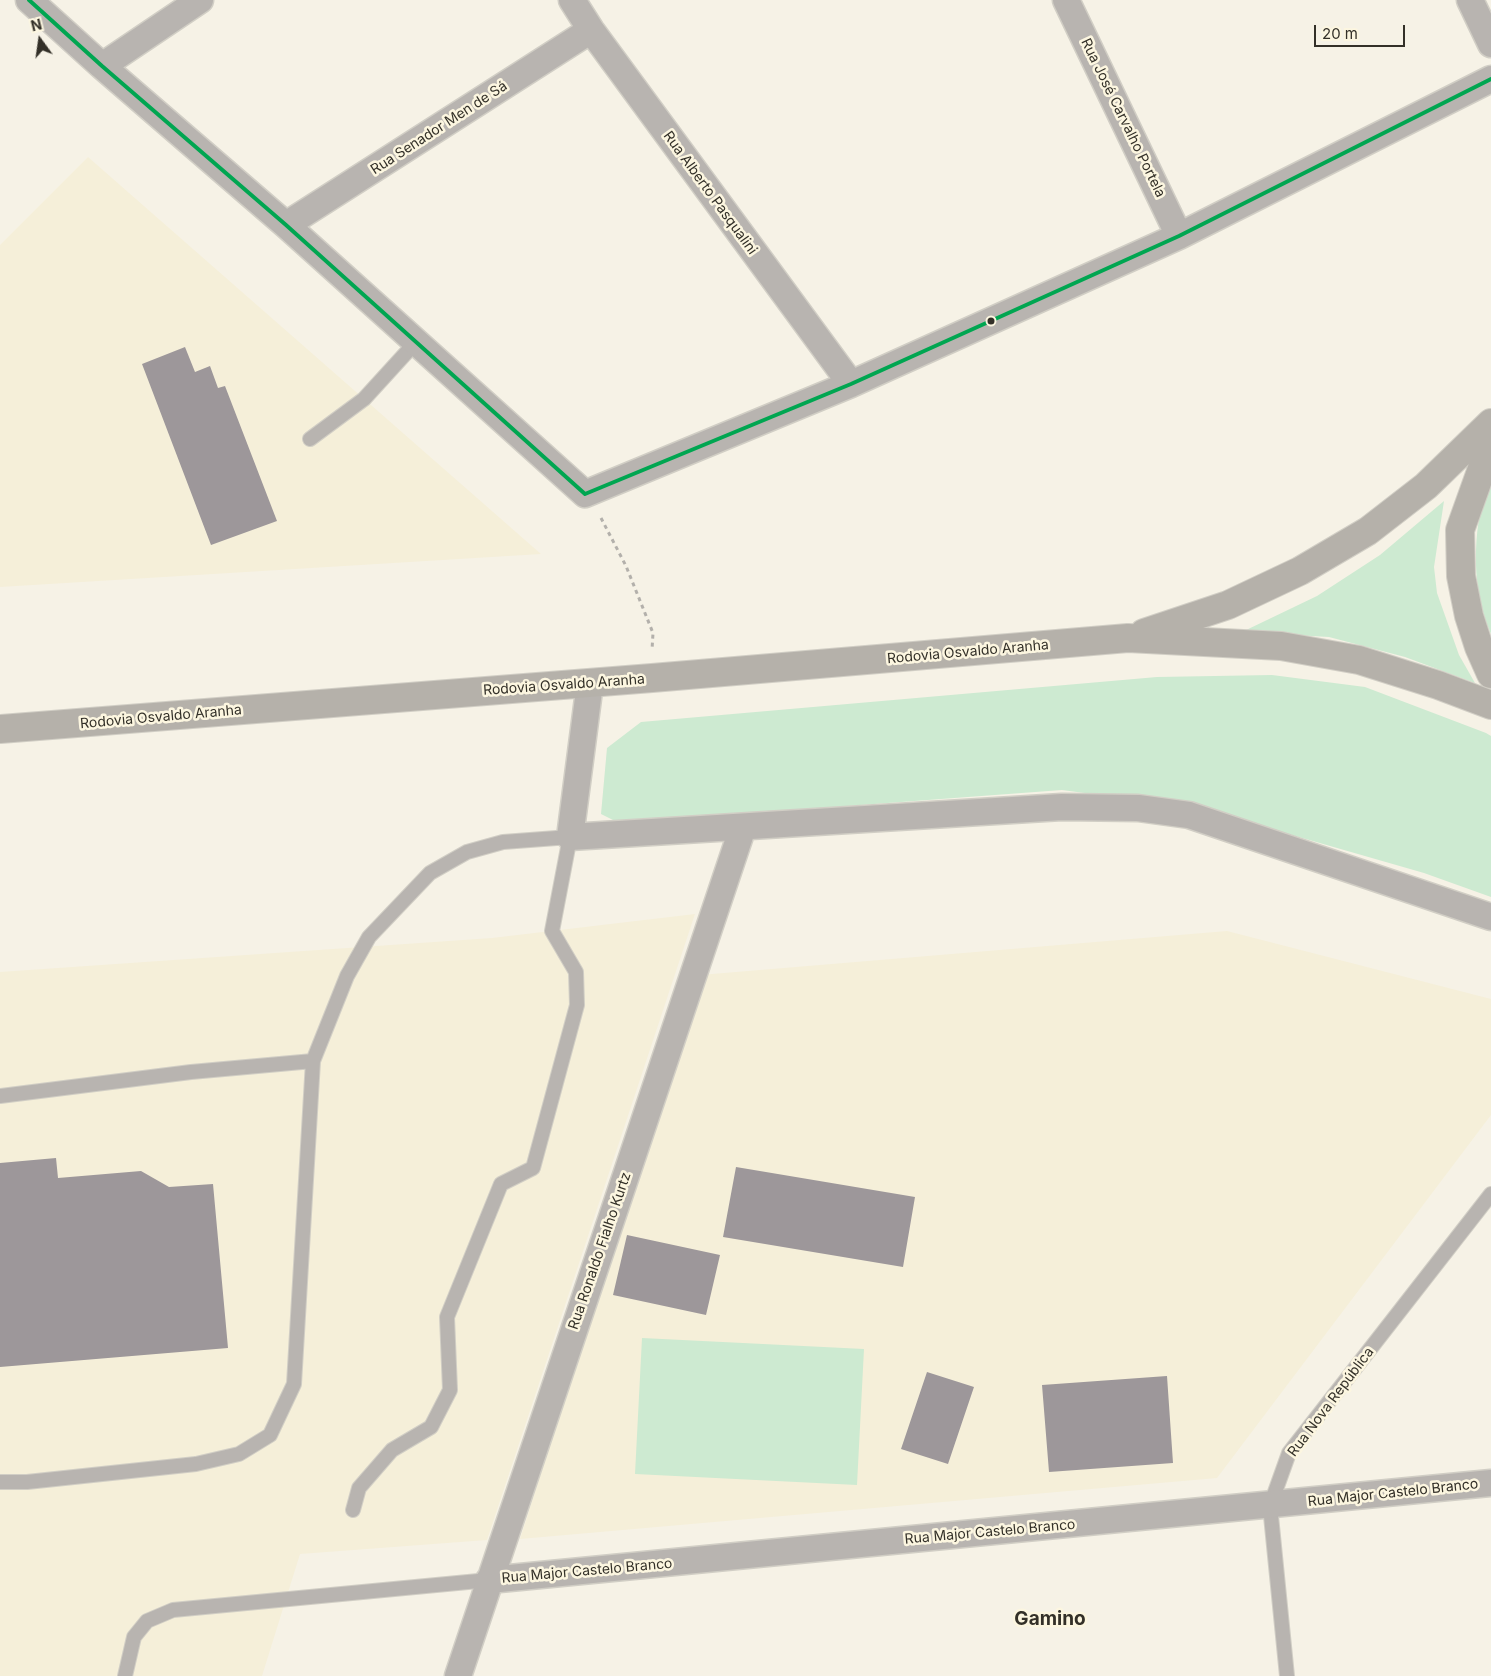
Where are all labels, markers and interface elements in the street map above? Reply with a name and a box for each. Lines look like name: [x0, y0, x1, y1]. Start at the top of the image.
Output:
north arrow: [15, 15, 65, 65]
text: N: [29, 15, 43, 35]
scale bar: [1316, 15, 1407, 47]
text: 20 m: [1322, 24, 1358, 43]
street label: Rua José Carvalho Portela: [1077, 36, 1169, 200]
street label: Rua Senador Men de Sá: [368, 78, 510, 178]
street label: Rua Alberto Pasqualini: [660, 128, 760, 258]
unlabelled marker: [986, 316, 996, 326]
street label: Rodovia Osvaldo Aranha: [886, 637, 1050, 667]
street label: Rodovia Osvaldo Aranha: [483, 671, 645, 699]
street label: Rodovia Osvaldo Aranha: [79, 702, 243, 732]
street label: Rua Ronaldo Fialho Kurtz: [565, 1170, 635, 1332]
street label: Rua Nova República: [1284, 1344, 1378, 1460]
street label: Rua Major Castelo Branco: [1307, 1476, 1479, 1510]
street label: Rua Major Castelo Branco: [904, 1516, 1076, 1548]
street label: Rua Major Castelo Branco: [501, 1555, 673, 1587]
district label: Gamino: [1014, 1608, 1086, 1630]

